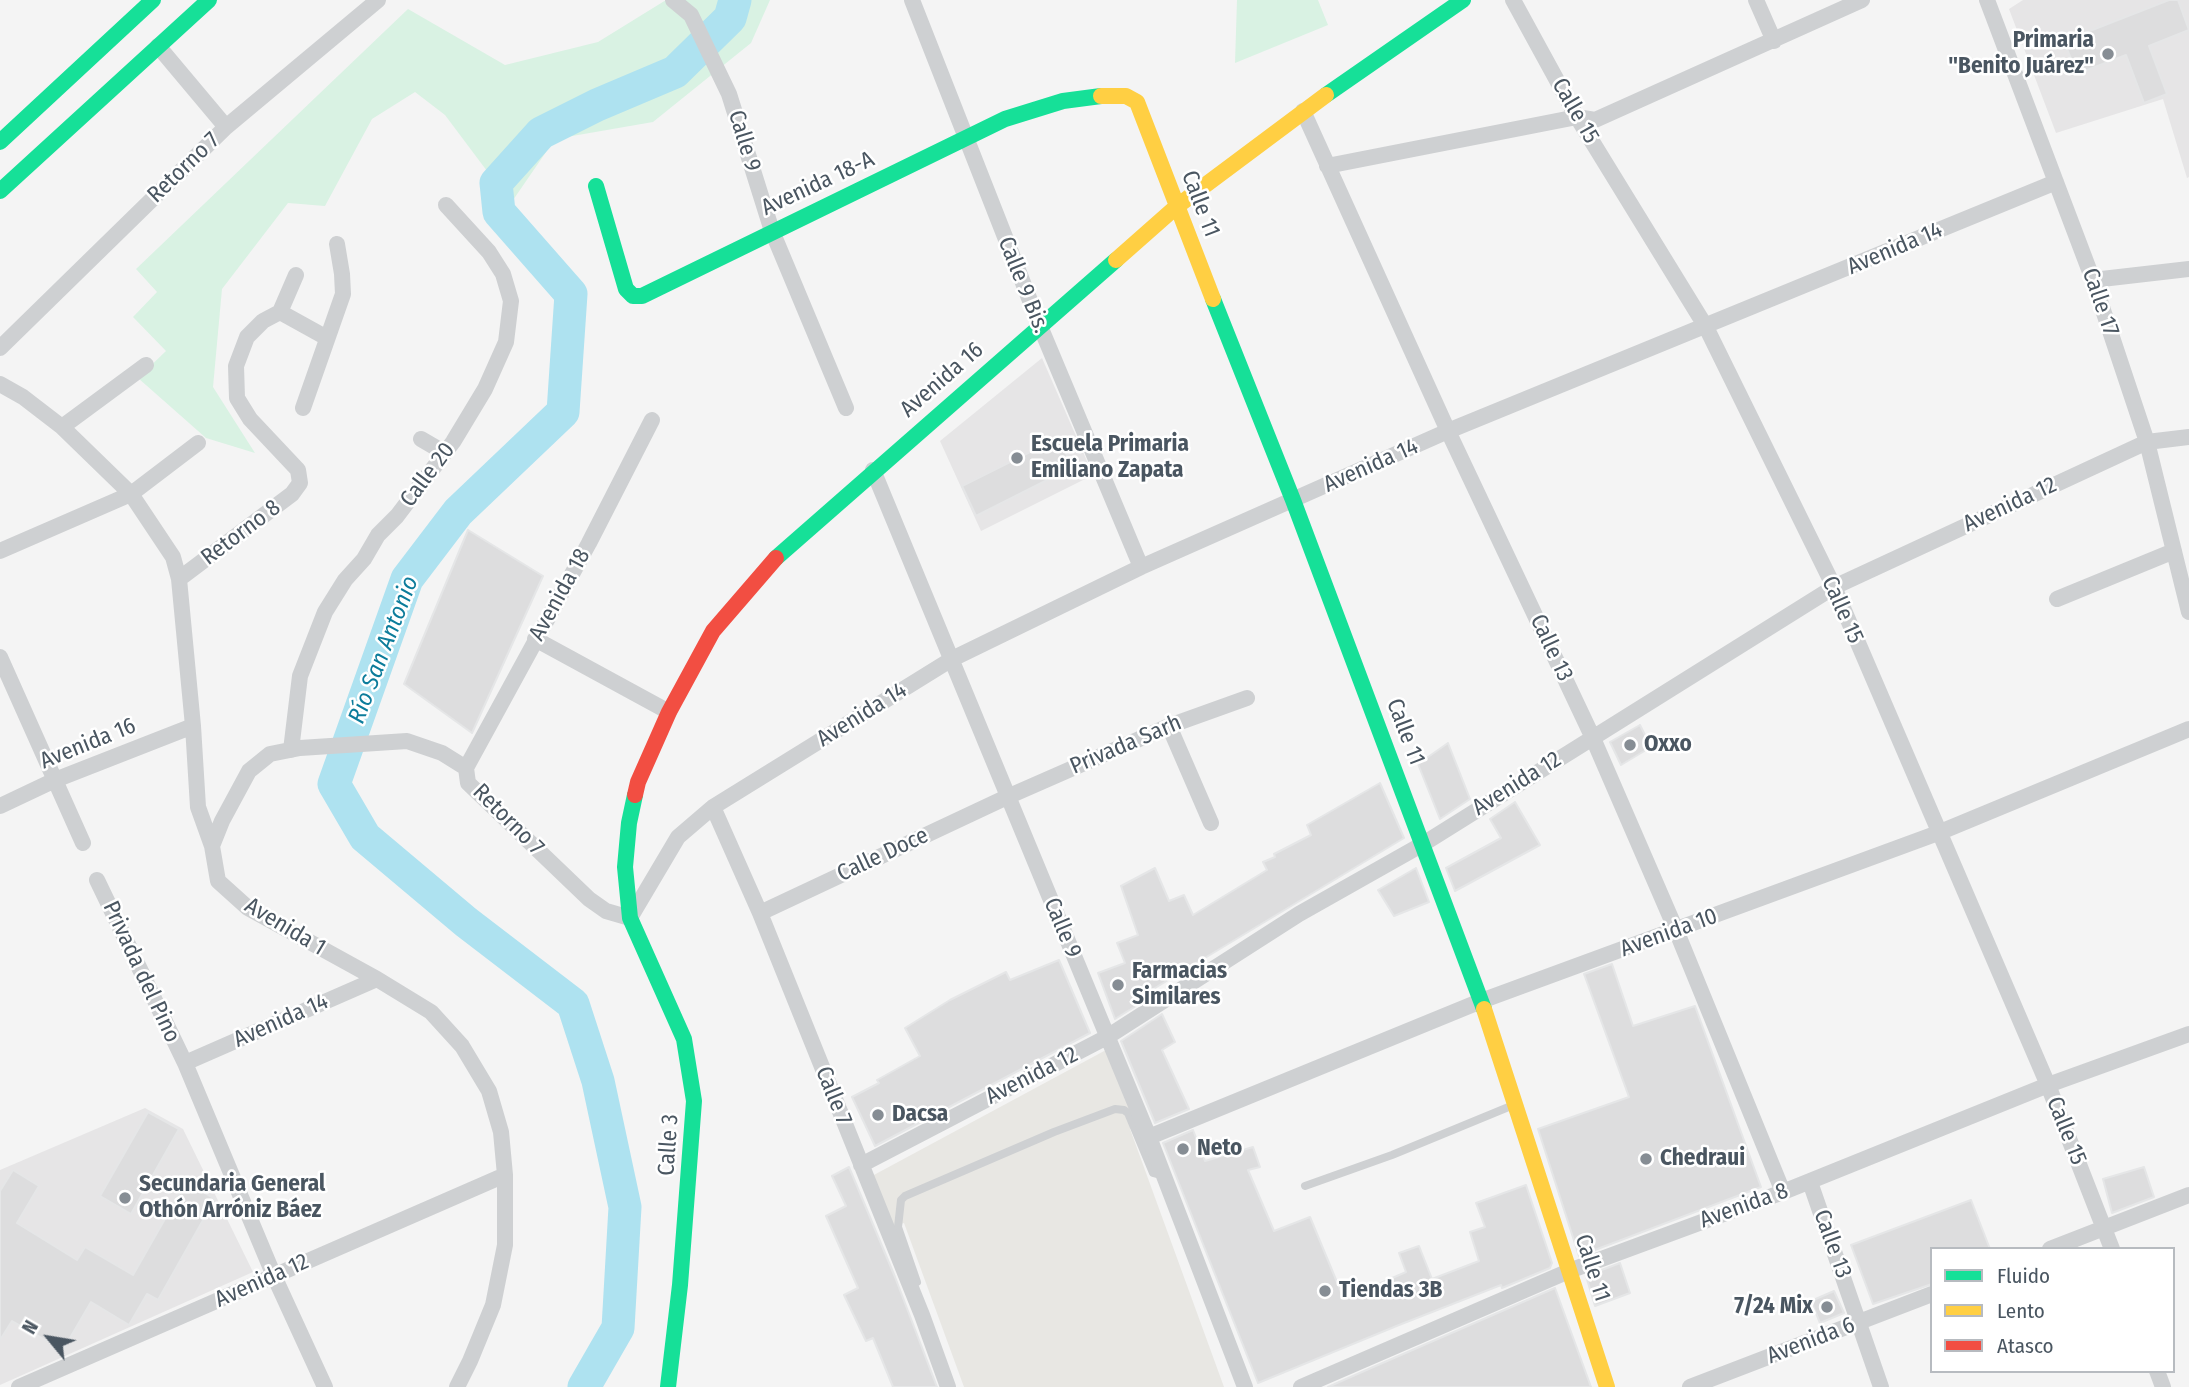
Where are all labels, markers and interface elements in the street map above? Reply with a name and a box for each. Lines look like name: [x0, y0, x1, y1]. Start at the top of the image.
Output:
place label: Primaria "Benito Juárez": [1948, 27, 2094, 81]
marker: Primaria "Benito Juárez": [2100, 46, 2116, 62]
street label: Calle 15: [1545, 73, 1605, 149]
street label: Calle 9: [722, 107, 766, 175]
street label: Retorno 7: [142, 127, 226, 209]
street label: Avenida 18-A: [757, 146, 879, 222]
street label: Calle 11: [1175, 167, 1225, 241]
street label: Avenida 14: [1843, 217, 1947, 281]
street label: Calle 9 Bis.: [991, 233, 1055, 337]
street label: Calle 17: [2076, 265, 2124, 339]
street label: Avenida 16: [895, 336, 989, 424]
place label: Escuela Primaria Emiliano Zapata: [1031, 431, 1189, 485]
street label: Avenida 14: [1319, 433, 1423, 499]
street label: Calle 20: [395, 437, 461, 513]
marker: Escuela Primaria Emiliano Zapata: [1009, 450, 1025, 466]
street label: Avenida 12: [1959, 471, 2061, 539]
street label: Retorno 8: [196, 494, 286, 572]
street label: Avenida 18: [523, 544, 597, 646]
water label: Río San Antonio: [343, 572, 425, 728]
street label: Calle 15: [1815, 572, 1869, 648]
street label: Calle 13: [1524, 610, 1578, 686]
street label: Avenida 14: [812, 677, 912, 753]
street label: Calle 11: [1380, 695, 1430, 769]
street label: Privada Sarh: [1066, 709, 1186, 781]
street label: Avenida 16: [36, 712, 140, 776]
place label: Oxxo: [1644, 731, 1692, 759]
marker: Oxxo: [1622, 737, 1638, 753]
street label: Avenida 12: [1467, 746, 1567, 822]
street label: Retorno 7: [466, 778, 550, 862]
street label: Calle Doce: [833, 822, 933, 888]
street label: Avenida 1: [240, 892, 330, 962]
street label: Calle 9: [1037, 894, 1087, 962]
street label: Privada del Pino: [96, 897, 186, 1047]
street label: Avenida 10: [1617, 903, 1721, 963]
place label: Farmacias Similares: [1132, 958, 1227, 1012]
marker: Farmacias Similares: [1110, 977, 1126, 993]
street label: Avenida 14: [229, 988, 333, 1054]
street label: Avenida 12: [981, 1041, 1083, 1111]
street label: Calle 7: [809, 1063, 857, 1129]
street label: Calle 15: [2040, 1093, 2092, 1169]
place label: Dacsa: [892, 1101, 948, 1129]
marker: Dacsa: [870, 1107, 886, 1123]
street label: Calle 3: [653, 1113, 685, 1177]
place label: Neto: [1197, 1135, 1242, 1163]
marker: Neto: [1175, 1141, 1191, 1157]
place label: Chedraui: [1660, 1145, 1745, 1173]
marker: Chedraui: [1638, 1151, 1654, 1167]
place label: Secundaria General Othón Arróniz Báez: [139, 1171, 325, 1225]
street label: Avenida 8: [1696, 1177, 1792, 1235]
marker: Secundaria General Othón Arróniz Báez: [117, 1190, 133, 1206]
street label: Calle 13: [1807, 1206, 1857, 1282]
street label: Calle 11: [1568, 1231, 1616, 1305]
legend: [1930, 1247, 2175, 1373]
street label: Avenida 12: [211, 1248, 313, 1314]
text: Fluido: [1997, 1263, 2050, 1289]
place label: Tiendas 3B: [1339, 1277, 1442, 1305]
marker: Tiendas 3B: [1317, 1283, 1333, 1299]
place label: 7/24 Mix: [1734, 1293, 1813, 1321]
text: Lento: [1997, 1298, 2045, 1324]
marker: 7/24 Mix: [1819, 1299, 1835, 1315]
north arrow: [14, 1303, 84, 1373]
street label: Avenida 6: [1763, 1312, 1859, 1370]
text: N: [18, 1317, 43, 1338]
text: Atasco: [1997, 1333, 2054, 1359]

